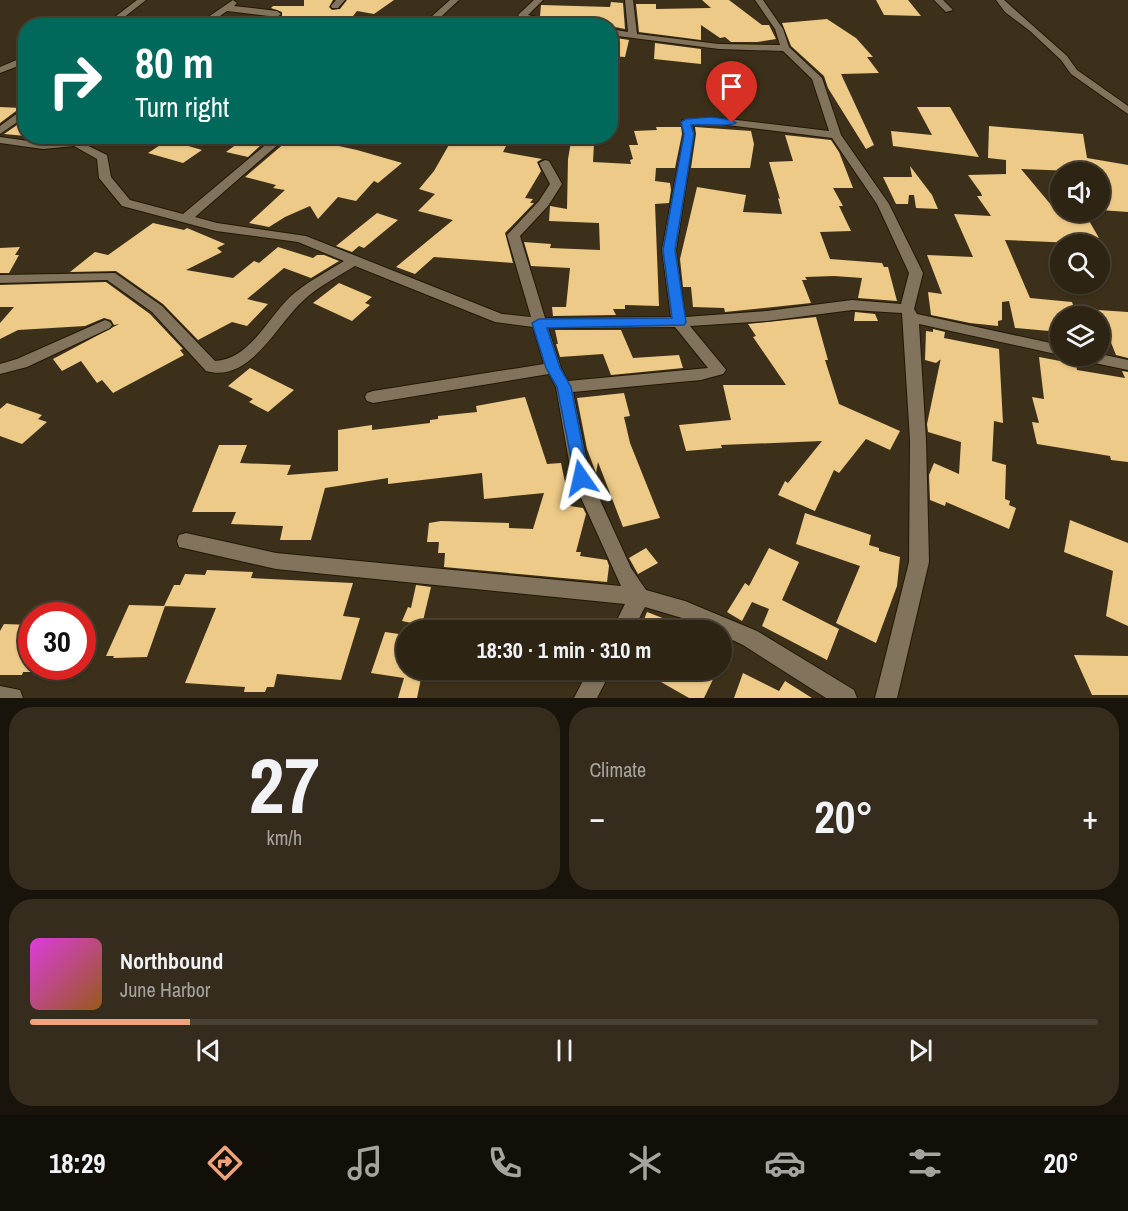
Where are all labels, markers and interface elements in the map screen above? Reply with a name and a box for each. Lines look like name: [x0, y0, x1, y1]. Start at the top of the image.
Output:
text: 80 m: [135, 35, 214, 91]
icon: right: [36, 42, 114, 120]
pin: [706, 61, 757, 123]
icon: arrive: [715, 70, 748, 103]
text: Turn right: [135, 89, 229, 125]
map controls: [1050, 162, 1110, 366]
button: sound: [1050, 162, 1110, 222]
button: search: [1050, 234, 1110, 294]
button: layers: [1050, 306, 1110, 366]
position arrow: [549, 446, 613, 510]
speed limit sign: 30: [18, 602, 96, 680]
text: 18:30 · 1 min · 310 m: [477, 635, 651, 665]
text: 27: [249, 732, 320, 837]
text: Climate: [590, 756, 646, 783]
text: 20°: [814, 786, 873, 847]
text: −: [590, 795, 605, 839]
text: +: [1082, 795, 1098, 839]
text: km/h: [266, 824, 302, 851]
text: Northbound: [120, 946, 223, 976]
text: June Harbor: [120, 976, 210, 1003]
icon: previous: [192, 1034, 225, 1067]
icon: pause: [548, 1034, 581, 1067]
icon: next: [904, 1034, 937, 1067]
icon: directions: [204, 1142, 246, 1184]
icon: music: [344, 1142, 386, 1184]
icon: phone: [484, 1142, 526, 1184]
icon: climate: [624, 1142, 666, 1184]
icon: car: [764, 1142, 806, 1184]
icon: filters: [904, 1142, 946, 1184]
text: 18:29: [49, 1145, 106, 1181]
text: 20°: [1044, 1145, 1079, 1181]

